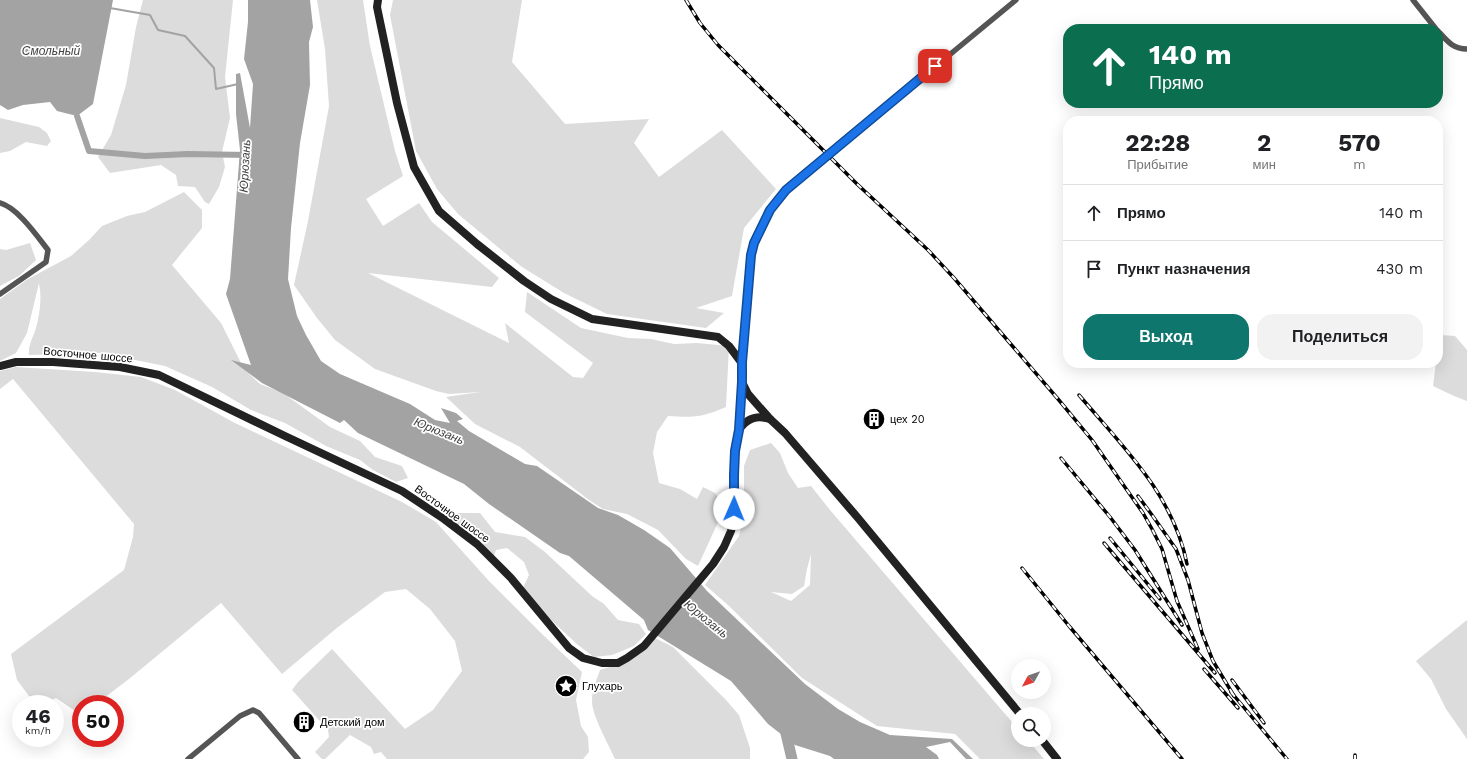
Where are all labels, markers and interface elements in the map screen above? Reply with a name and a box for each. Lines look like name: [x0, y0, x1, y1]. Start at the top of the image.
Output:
text: 140 m: [1149, 38, 1232, 71]
icon: ahead: [1083, 40, 1135, 92]
water label: Смольный: [22, 44, 81, 58]
pin: [918, 49, 952, 83]
icon: arrive: [924, 55, 946, 77]
text: Прямо: [1149, 72, 1204, 93]
text: 22:28: [1125, 129, 1190, 157]
text: 2: [1257, 129, 1271, 157]
text: 570: [1338, 129, 1381, 157]
water label: Юрюзань: [237, 139, 253, 193]
text: Прибытие: [1127, 157, 1188, 172]
text: мин: [1253, 157, 1276, 172]
text: m: [1353, 157, 1366, 172]
icon: ahead: [1083, 202, 1105, 224]
text: Прямо: [1117, 204, 1166, 222]
text: 140 m: [1379, 204, 1423, 222]
icon: arrive: [1083, 258, 1105, 280]
text: Пункт назначения: [1117, 260, 1250, 278]
text: 430 m: [1376, 260, 1423, 278]
button: Выход: [1083, 314, 1249, 360]
button: Поделиться: [1257, 314, 1423, 360]
street label: Восточное шоссе: [43, 345, 133, 365]
building icon: цех 20: [861, 406, 887, 432]
place label: цех 20: [890, 413, 925, 426]
water label: Юрюзань: [412, 415, 466, 447]
street label: Восточное шоссе: [412, 482, 492, 546]
position arrow: [713, 488, 755, 530]
water label: Юрюзань: [681, 597, 731, 641]
north arrow: [1011, 659, 1051, 699]
map controls: [1011, 659, 1051, 747]
place icon: Глухарь: [553, 673, 579, 699]
place label: Глухарь: [582, 680, 623, 693]
speed limit sign: 50: [72, 695, 124, 747]
text: 46: [25, 704, 51, 728]
button: search: [1011, 707, 1051, 747]
building icon: Детский дом: [291, 709, 317, 735]
place label: Детский дом: [320, 716, 385, 729]
text: km/h: [25, 725, 51, 736]

